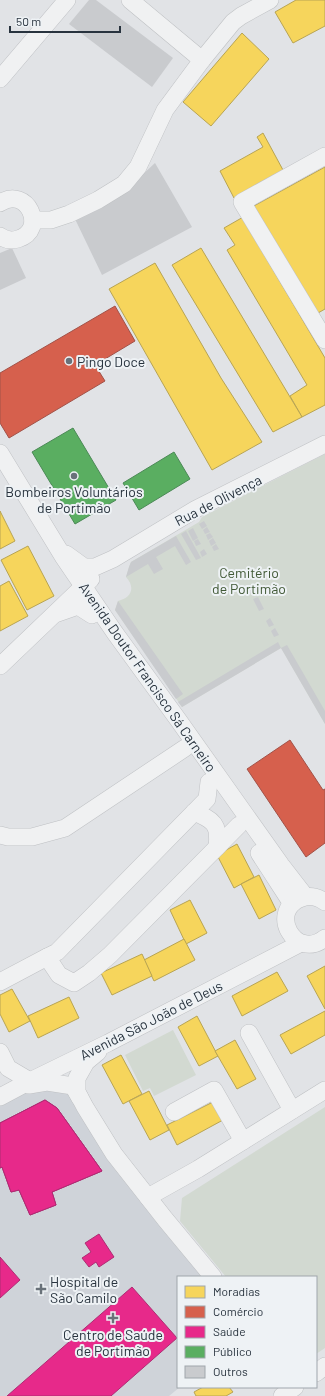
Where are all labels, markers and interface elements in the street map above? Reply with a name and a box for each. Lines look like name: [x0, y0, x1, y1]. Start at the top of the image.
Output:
scale bar: [10, 8, 120, 34]
text: 50 m: [16, 14, 41, 28]
place label: Pingo Doce: [77, 353, 145, 370]
marker: Pingo Doce: [64, 356, 74, 366]
marker: Bombeiros Voluntários de Portimão: [69, 471, 79, 481]
street label: Rua de Olivença: [172, 471, 264, 529]
place label: Bombeiros Voluntários de Portimão: [5, 483, 143, 516]
park label: Cemitério de Portimão: [212, 564, 286, 597]
street label: Avenida Doutor Francisco Sá Carneiro: [76, 579, 220, 775]
street label: Avenida São João de Deus: [77, 977, 225, 1063]
place label: Hospital de São Camilo: [50, 1273, 118, 1306]
legend: [177, 1276, 317, 1388]
marker: Hospital de São Camilo: [35, 1283, 47, 1295]
text: Moradias: [213, 1284, 260, 1298]
text: Comércio: [213, 1304, 263, 1318]
marker: Centro de Saúde de Portimão: [107, 1312, 119, 1324]
text: Saúde: [213, 1324, 246, 1338]
place label: Centro de Saúde de Portimão: [63, 1326, 163, 1359]
text: Público: [213, 1344, 252, 1358]
text: Outros: [213, 1364, 248, 1378]

